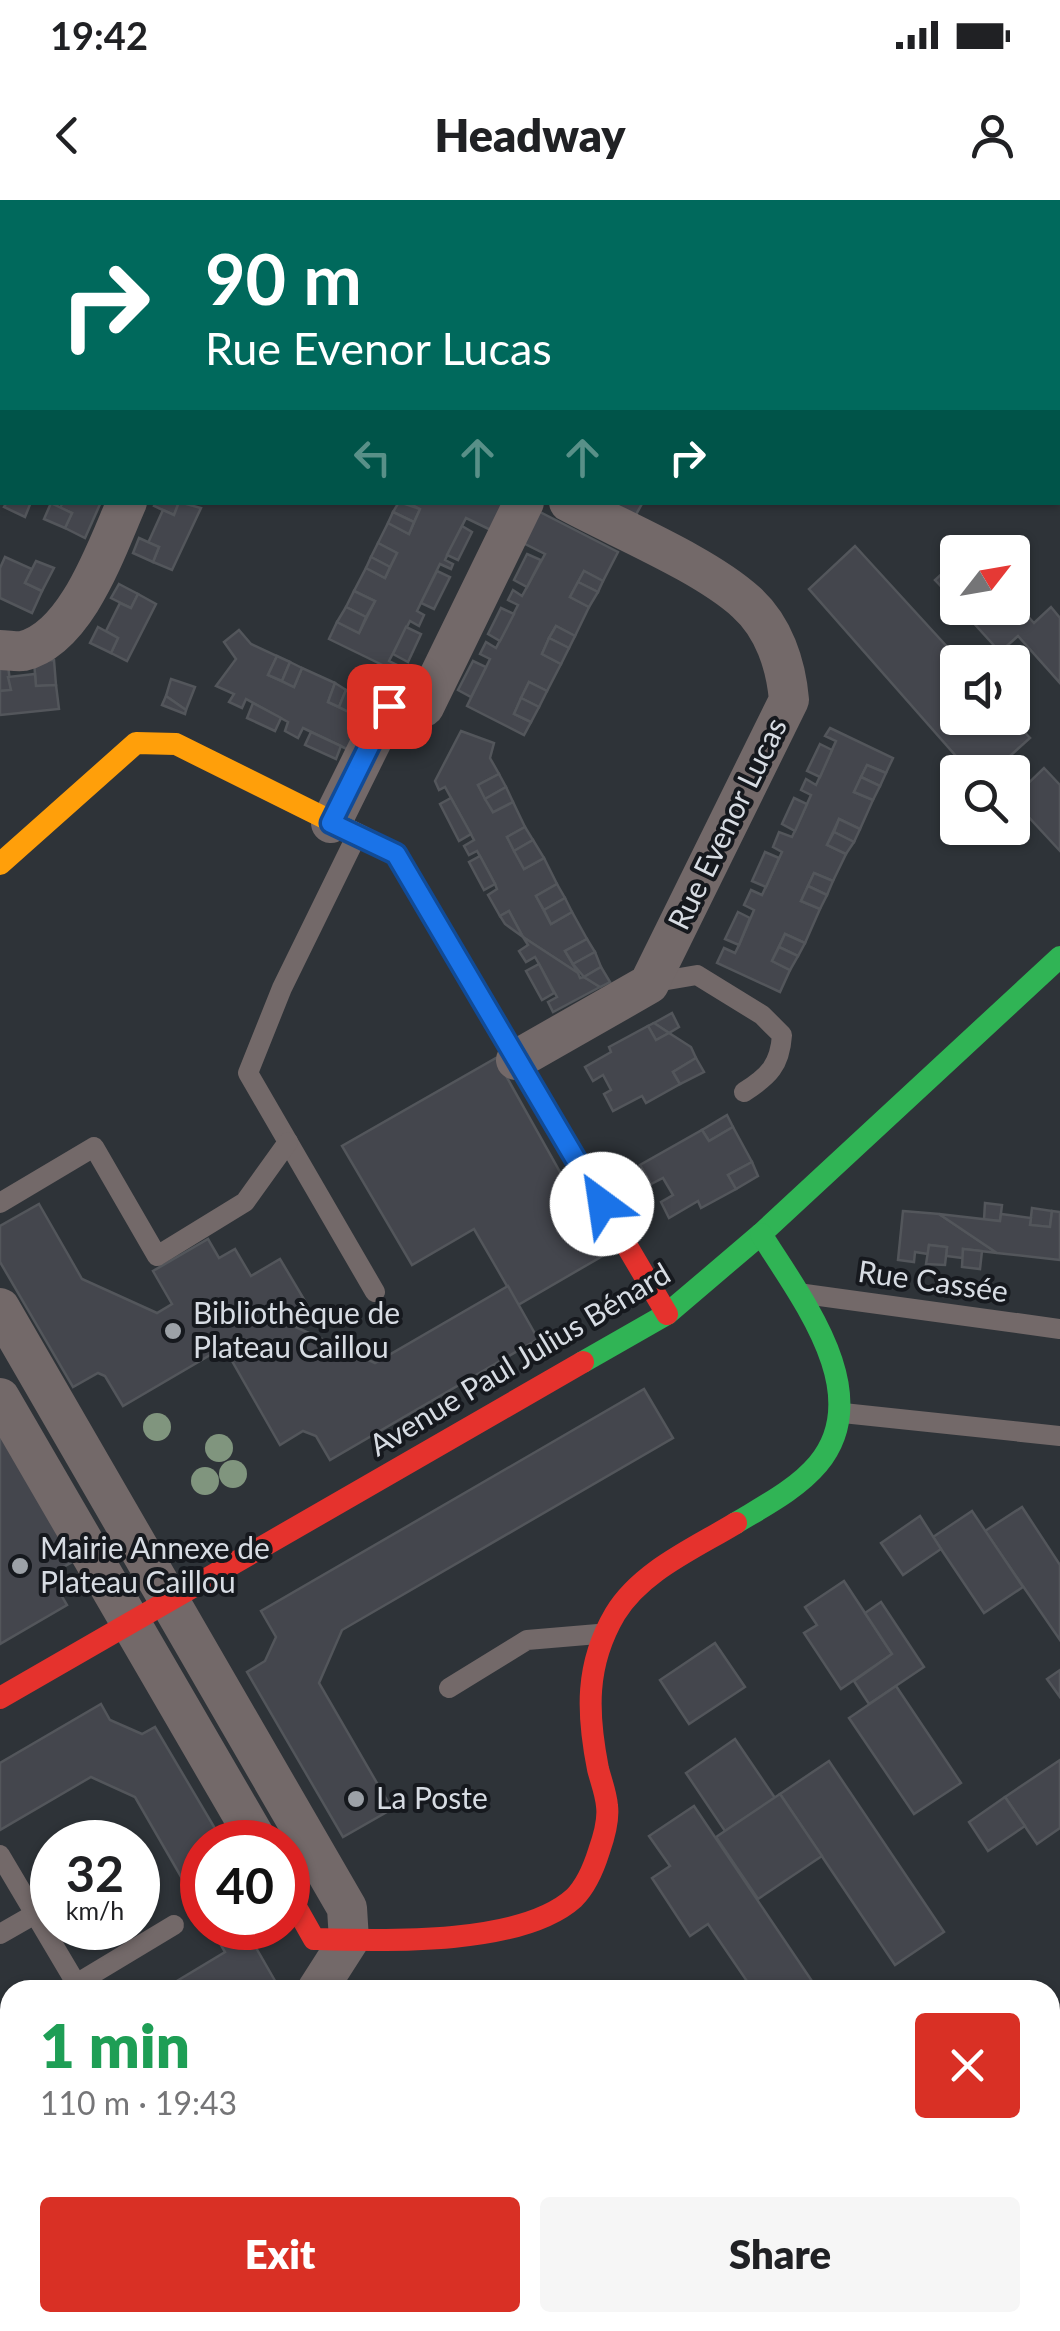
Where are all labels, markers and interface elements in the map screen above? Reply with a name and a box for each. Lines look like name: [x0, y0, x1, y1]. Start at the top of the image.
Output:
text: 19:42: [50, 12, 148, 58]
icon: back: [40, 108, 95, 163]
text: Headway: [435, 108, 625, 162]
icon: person: [965, 108, 1020, 163]
text: 90 m: [205, 236, 362, 320]
icon: right: [40, 240, 170, 370]
text: Rue Evenor Lucas: [205, 321, 552, 375]
icon: left: [345, 430, 400, 485]
icon: ahead: [450, 430, 505, 485]
icon: ahead: [555, 430, 610, 485]
icon: right: [660, 430, 715, 485]
north arrow: [940, 535, 1030, 625]
map controls: [940, 535, 1030, 845]
button: sound: [940, 645, 1030, 735]
pin: [347, 664, 432, 749]
icon: arrive: [362, 679, 417, 734]
street label: Rue Evenor Lucas: [659, 711, 793, 935]
button: search: [940, 755, 1030, 845]
position arrow: [550, 1152, 654, 1256]
street label: Rue Cassée: [856, 1252, 1011, 1308]
street label: Avenue Paul Julius Bénard: [362, 1254, 676, 1462]
place label: Bibliothèque de Plateau Caillou: [193, 1294, 400, 1364]
marker: Bibliothèque de Plateau Caillou: [162, 1320, 184, 1342]
place label: Mairie Annexe de Plateau Caillou: [40, 1529, 270, 1599]
marker: Mairie Annexe de Plateau Caillou: [9, 1555, 31, 1577]
place label: La Poste: [376, 1779, 488, 1815]
marker: La Poste: [345, 1788, 367, 1810]
speed limit sign: 40: [180, 1820, 310, 1950]
text: 32: [66, 1843, 124, 1903]
text: km/h: [66, 1895, 124, 1925]
text: 1 min: [40, 2009, 190, 2081]
button: close: [915, 2013, 1020, 2118]
text: 110 m · 19:43: [40, 2083, 237, 2122]
button: Exit: [40, 2197, 520, 2312]
button: Share: [540, 2197, 1020, 2312]

